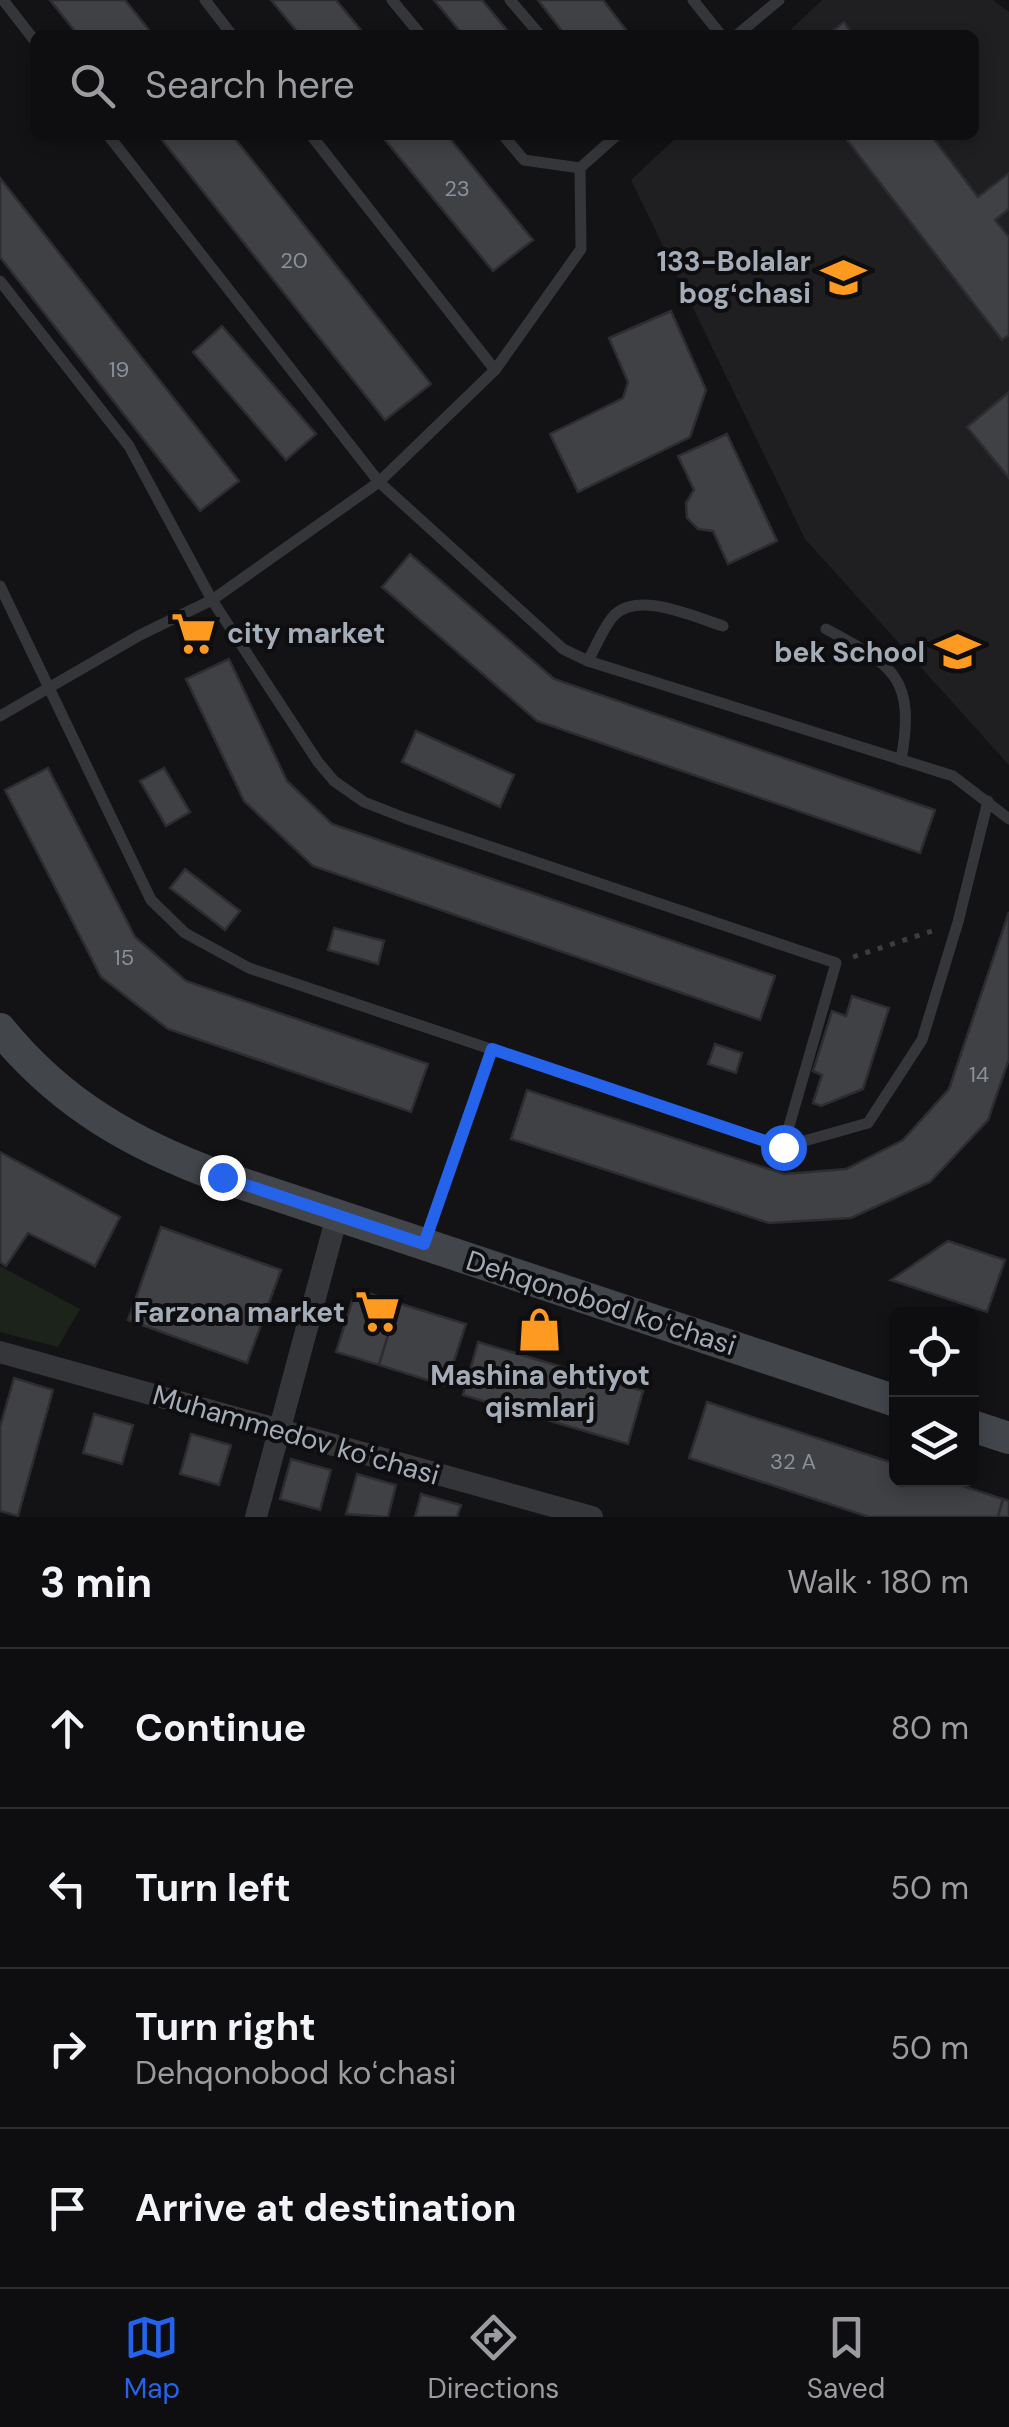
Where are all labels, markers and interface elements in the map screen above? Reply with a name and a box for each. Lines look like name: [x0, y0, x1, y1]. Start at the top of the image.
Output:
search box: [30, 30, 979, 140]
icon: search: [65, 58, 120, 113]
text: Search here: [145, 60, 355, 110]
house number: 23: [444, 174, 470, 203]
place label: 133-Bolalar bogʻchasi: [657, 243, 811, 312]
house number: 20: [280, 246, 308, 275]
school or university icon: 133-Bolalar bogʻchasi: [820, 253, 868, 301]
house number: 19: [109, 355, 129, 384]
supermarket icon: city market: [170, 609, 218, 657]
place label: city market: [227, 615, 385, 652]
school or university icon: bek School: [934, 628, 982, 676]
place label: bek School: [774, 634, 925, 671]
house number: 15: [114, 943, 134, 972]
house number: 14: [969, 1060, 989, 1089]
route start: [761, 1125, 807, 1171]
route end: [200, 1155, 246, 1201]
street label: Dehqonobod koʻchasi: [462, 1242, 740, 1364]
supermarket icon: Farzona market: [354, 1288, 402, 1336]
place label: Farzona market: [134, 1294, 345, 1331]
shop icon: Mashina ehtiyot qismlarj: [516, 1305, 564, 1353]
map controls: [889, 1307, 979, 1487]
button: locate: [889, 1307, 979, 1397]
place label: Mashina ehtiyot qismlarj: [430, 1357, 650, 1426]
street label: Muhammedov koʻchasi: [148, 1376, 444, 1494]
button: layers: [889, 1397, 979, 1487]
house number: 32 A: [770, 1447, 816, 1476]
text: 3 min: [40, 1555, 152, 1610]
text: Walk · 180 m: [787, 1561, 969, 1603]
icon: ahead: [40, 1701, 95, 1756]
text: Continue: [135, 1703, 306, 1753]
text: 80 m: [891, 1707, 969, 1749]
icon: left: [40, 1861, 95, 1916]
text: Turn left: [135, 1863, 291, 1913]
text: 50 m: [891, 1867, 969, 1909]
text: Turn right: [135, 2002, 316, 2052]
icon: right: [40, 2021, 95, 2076]
text: 50 m: [891, 2027, 969, 2069]
text: Dehqonobod koʻchasi: [135, 2052, 456, 2094]
icon: arrive: [40, 2181, 95, 2236]
text: Arrive at destination: [135, 2183, 517, 2233]
tab: Map: [124, 2310, 180, 2407]
tab: Directions: [428, 2310, 559, 2407]
tab: Saved: [807, 2310, 885, 2407]

